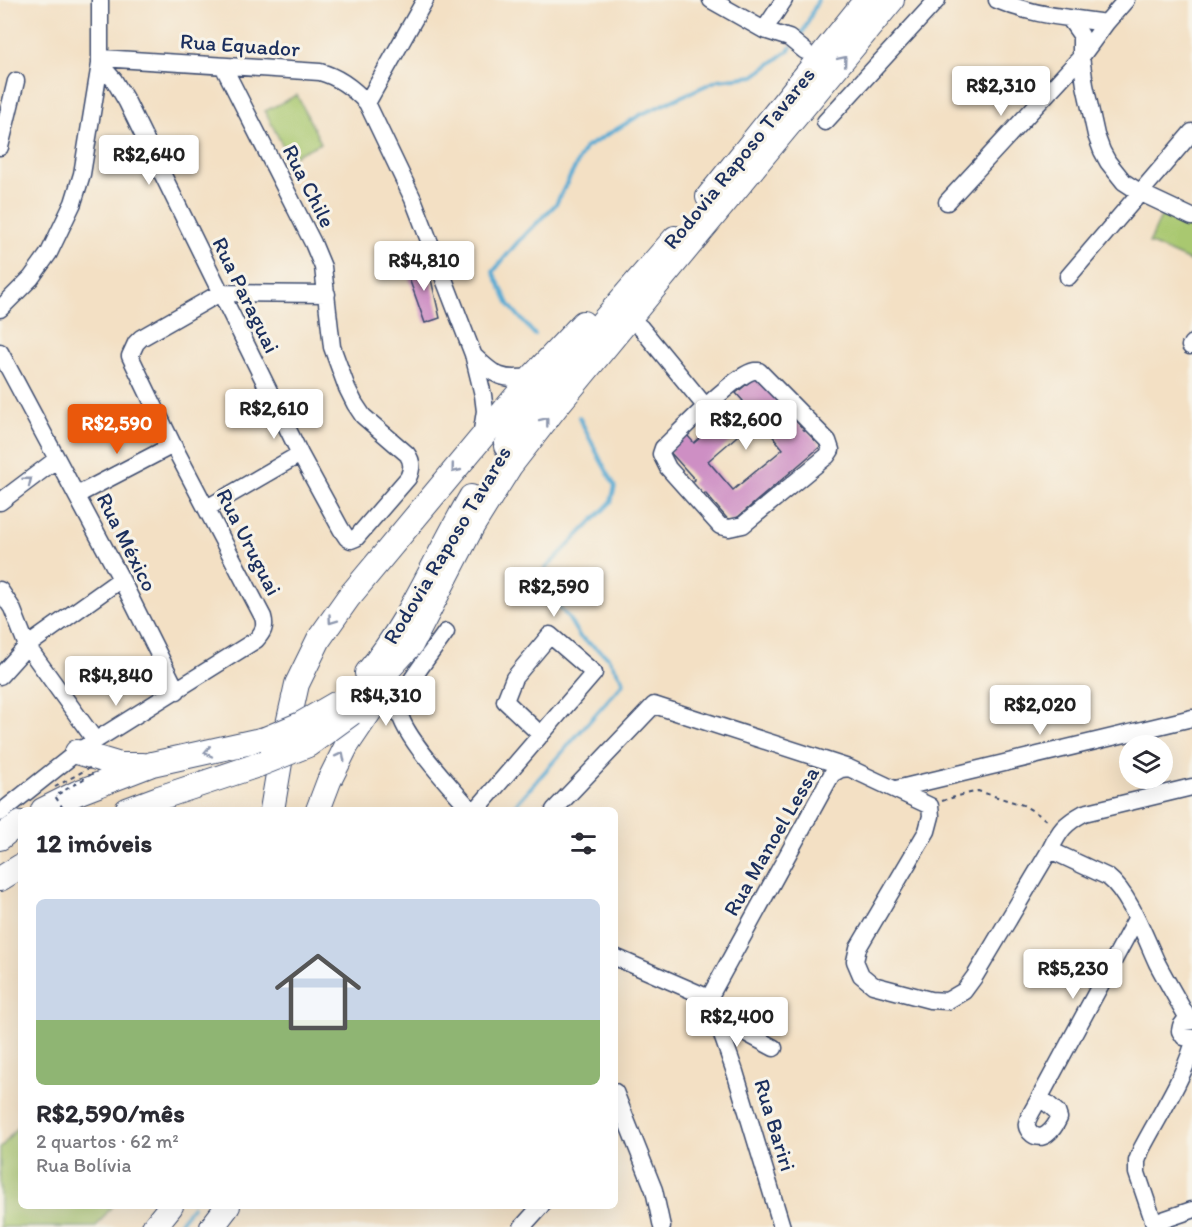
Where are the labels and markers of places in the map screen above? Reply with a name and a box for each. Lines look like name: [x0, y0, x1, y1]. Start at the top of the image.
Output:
pin: R$2,310: [946, 66, 1056, 117]
pin: R$2,640: [94, 135, 204, 186]
pin: R$4,810: [369, 241, 479, 292]
pin: R$2,610: [219, 389, 329, 440]
pin: R$2,600: [691, 400, 801, 451]
pin: R$2,590: [62, 404, 172, 455]
pin: R$2,590: [499, 567, 609, 618]
pin: R$4,840: [61, 656, 171, 707]
pin: R$4,310: [331, 676, 441, 727]
pin: R$2,020: [985, 685, 1095, 736]
pin: R$5,230: [1018, 949, 1128, 1000]
pin: R$2,400: [682, 997, 792, 1048]

